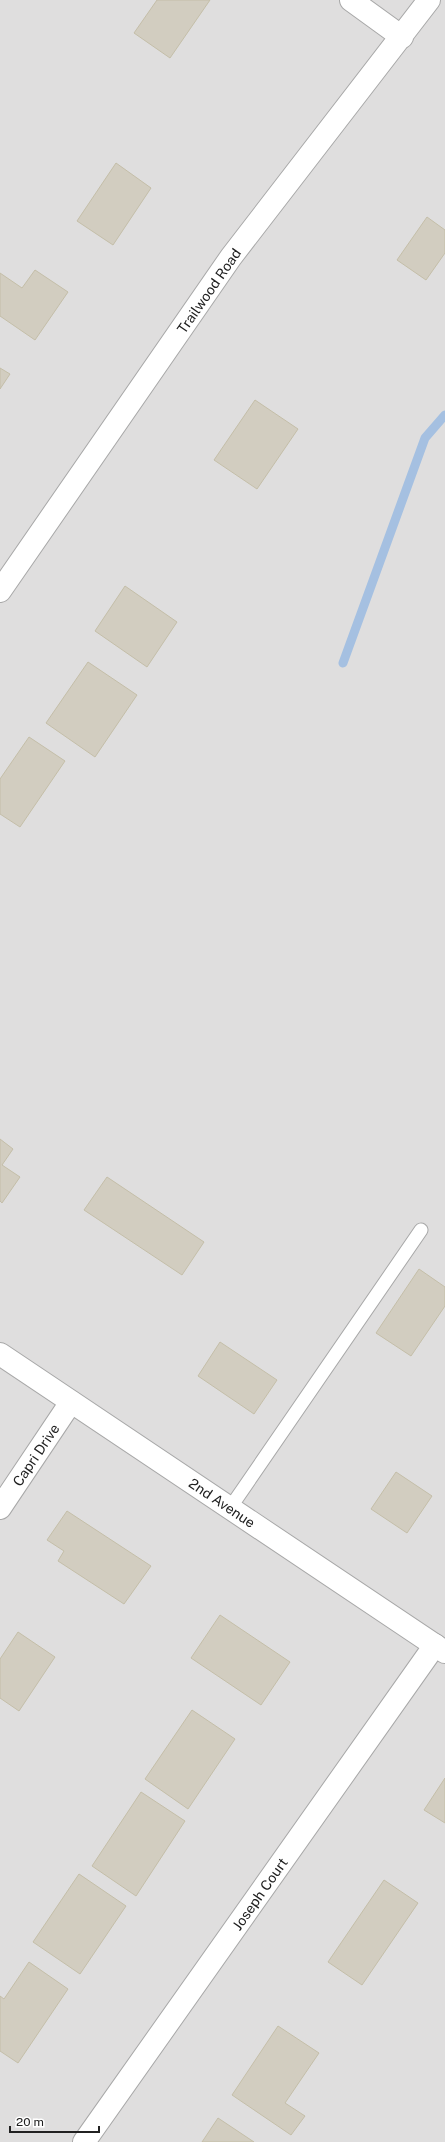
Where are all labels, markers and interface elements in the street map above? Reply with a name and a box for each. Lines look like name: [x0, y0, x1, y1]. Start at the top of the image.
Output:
street label: Trailwood Road: [174, 246, 244, 336]
street label: Capri Drive: [9, 1421, 63, 1489]
street label: 2nd Avenue: [186, 1475, 258, 1531]
street label: Joseph Court: [229, 1855, 291, 1933]
scale bar: [10, 2108, 99, 2134]
text: 20 m: [16, 2115, 44, 2129]

